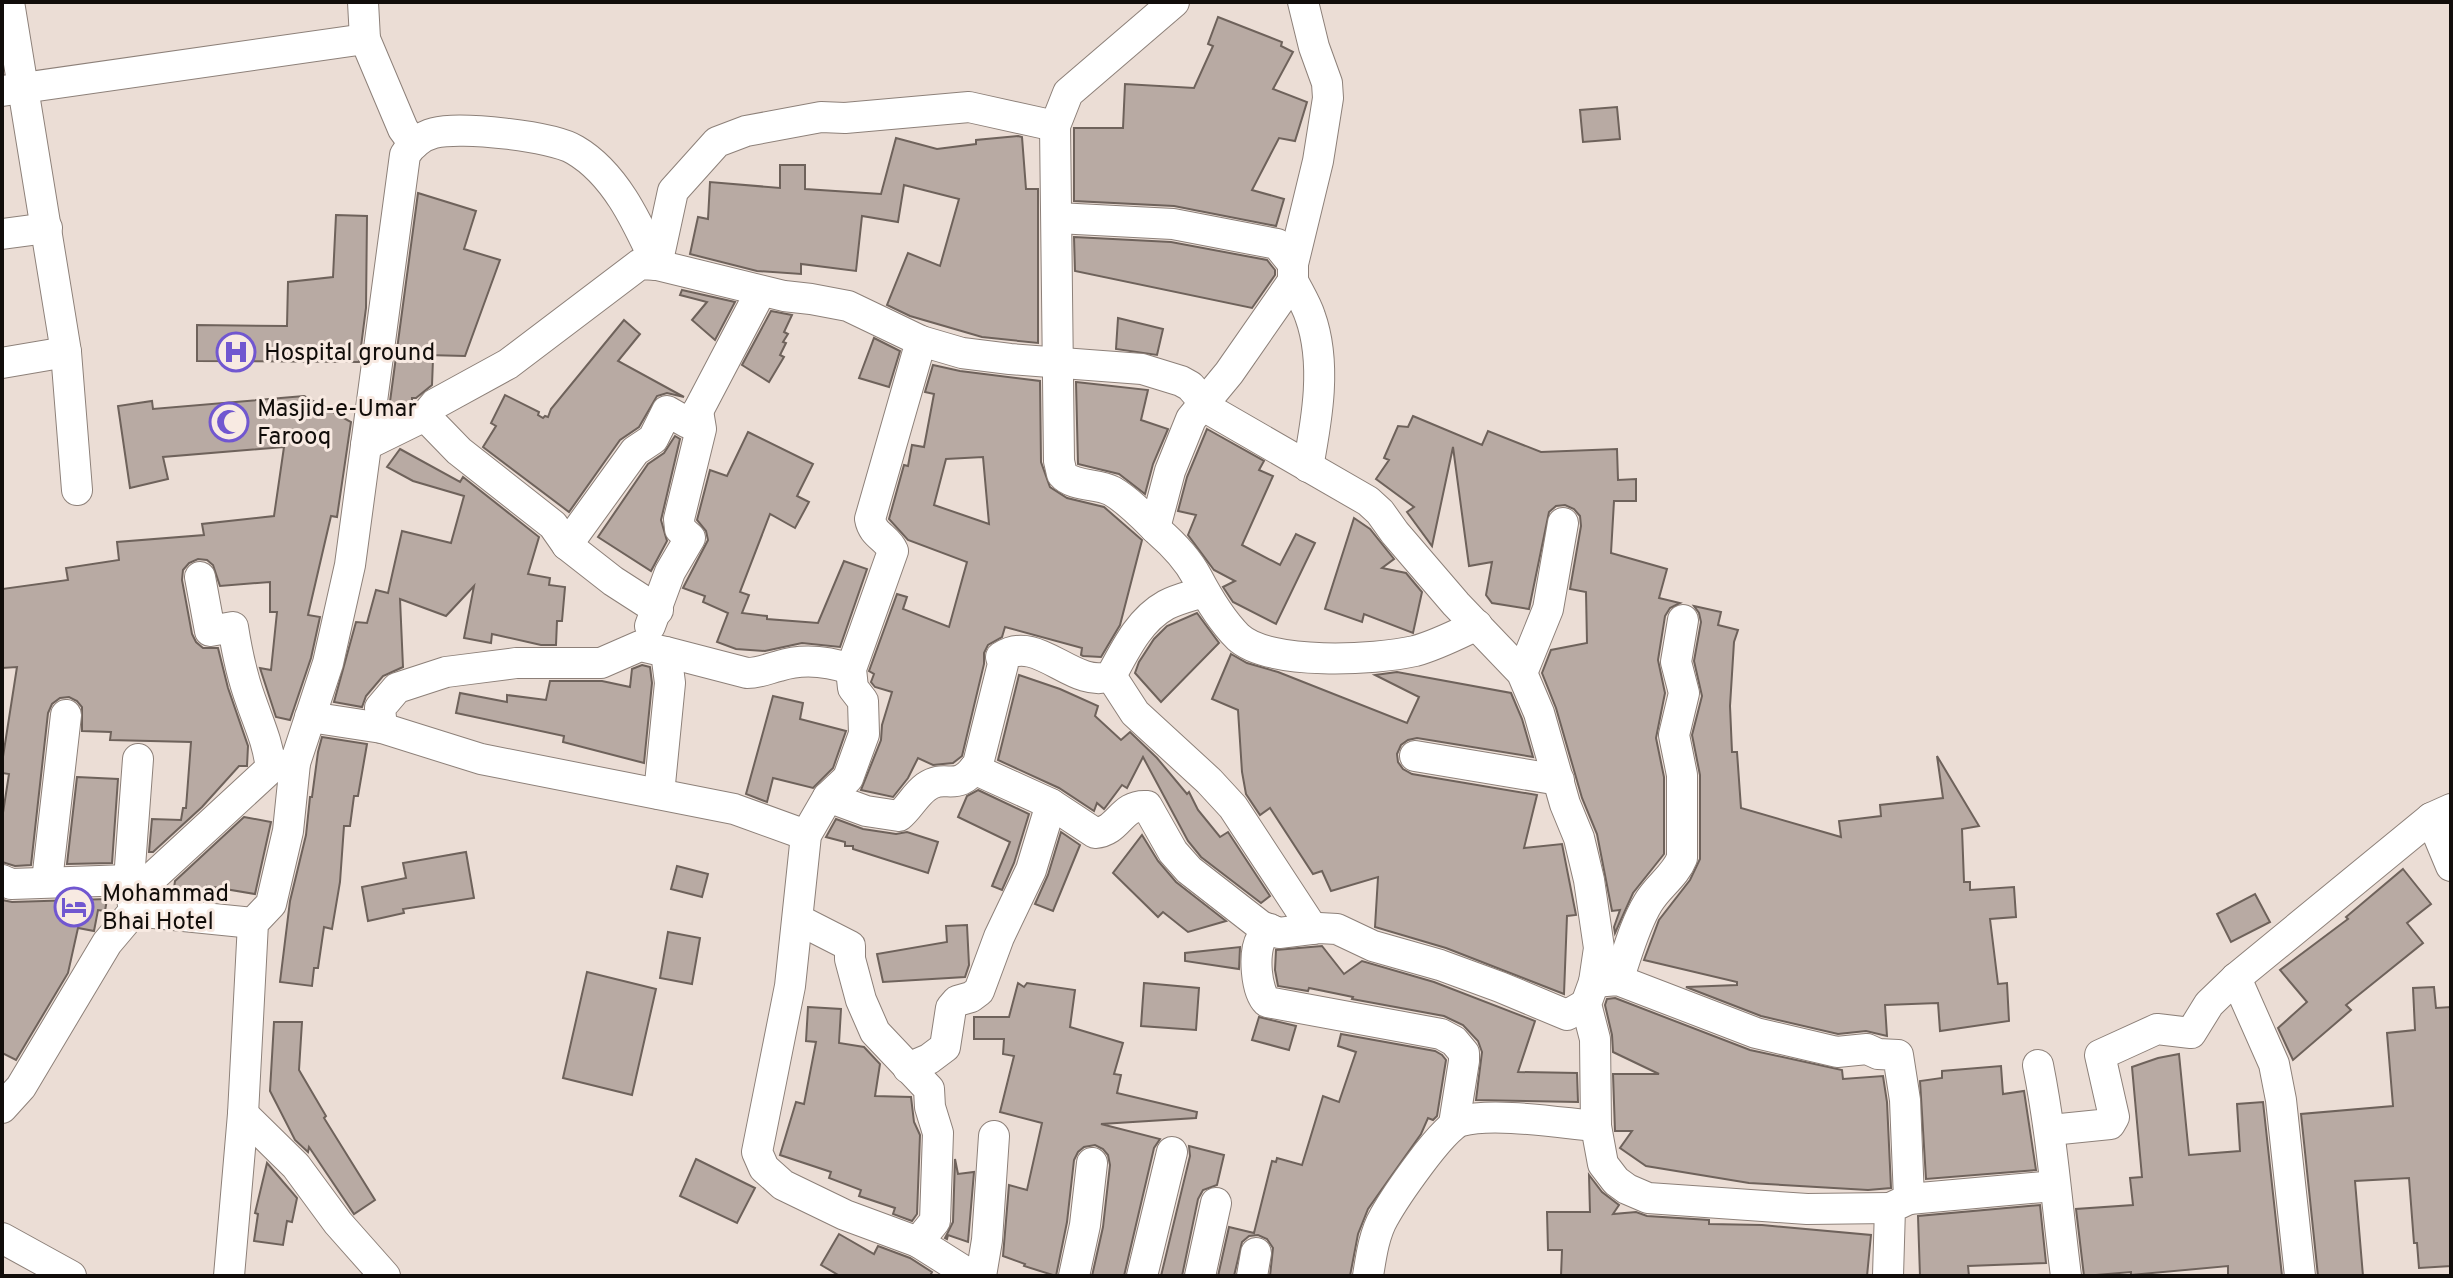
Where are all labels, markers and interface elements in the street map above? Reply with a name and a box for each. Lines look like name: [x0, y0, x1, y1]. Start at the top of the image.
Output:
hospital icon: Hospital ground: [215, 331, 257, 373]
place label: Hospital ground: [264, 339, 435, 369]
place label: Masjid-e-Umar Farooq: [257, 395, 417, 453]
mosque icon: Masjid-e-Umar Farooq: [208, 401, 250, 443]
place label: Mohammad Bhai Hotel: [102, 880, 229, 938]
hotel icon: Mohammad Bhai Hotel: [53, 886, 95, 928]

